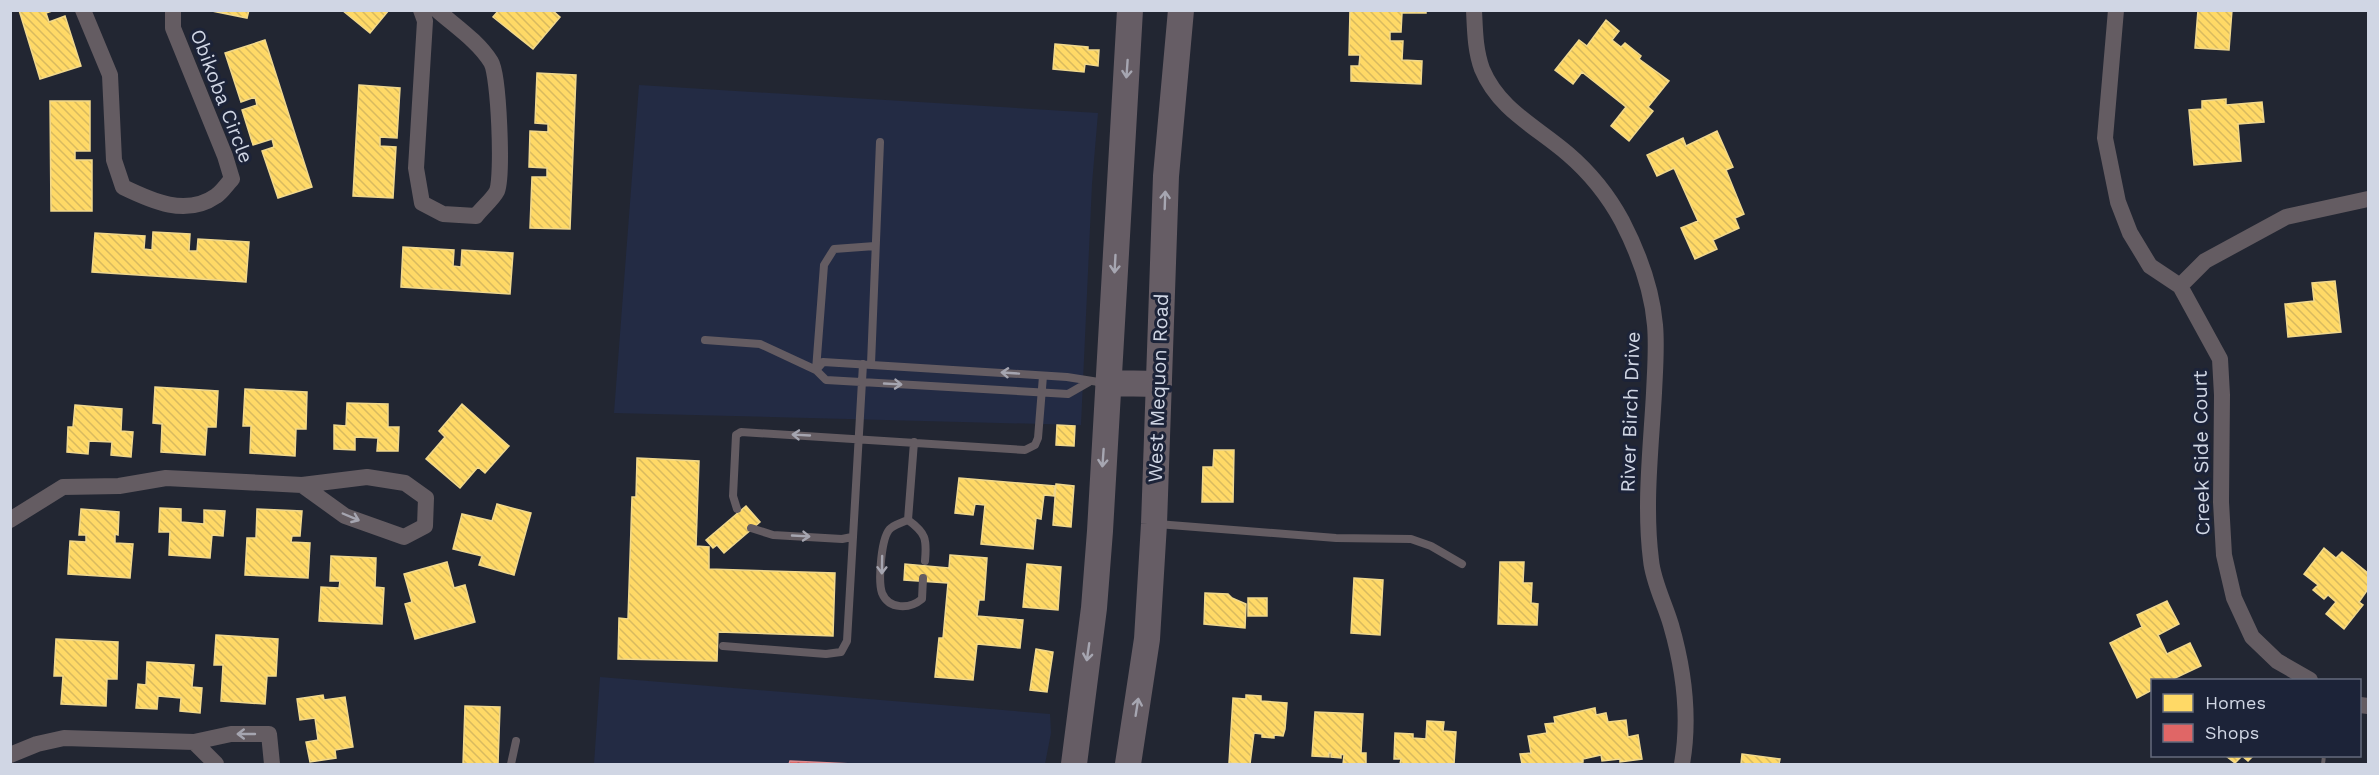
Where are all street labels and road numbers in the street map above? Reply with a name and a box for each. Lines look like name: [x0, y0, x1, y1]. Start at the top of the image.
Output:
street label: Obikoba Circle: [185, 26, 259, 166]
street label: West Mequon Road: [1143, 293, 1173, 483]
street label: River Birch Drive: [1615, 331, 1645, 493]
street label: Creek Side Court: [2188, 370, 2214, 536]

